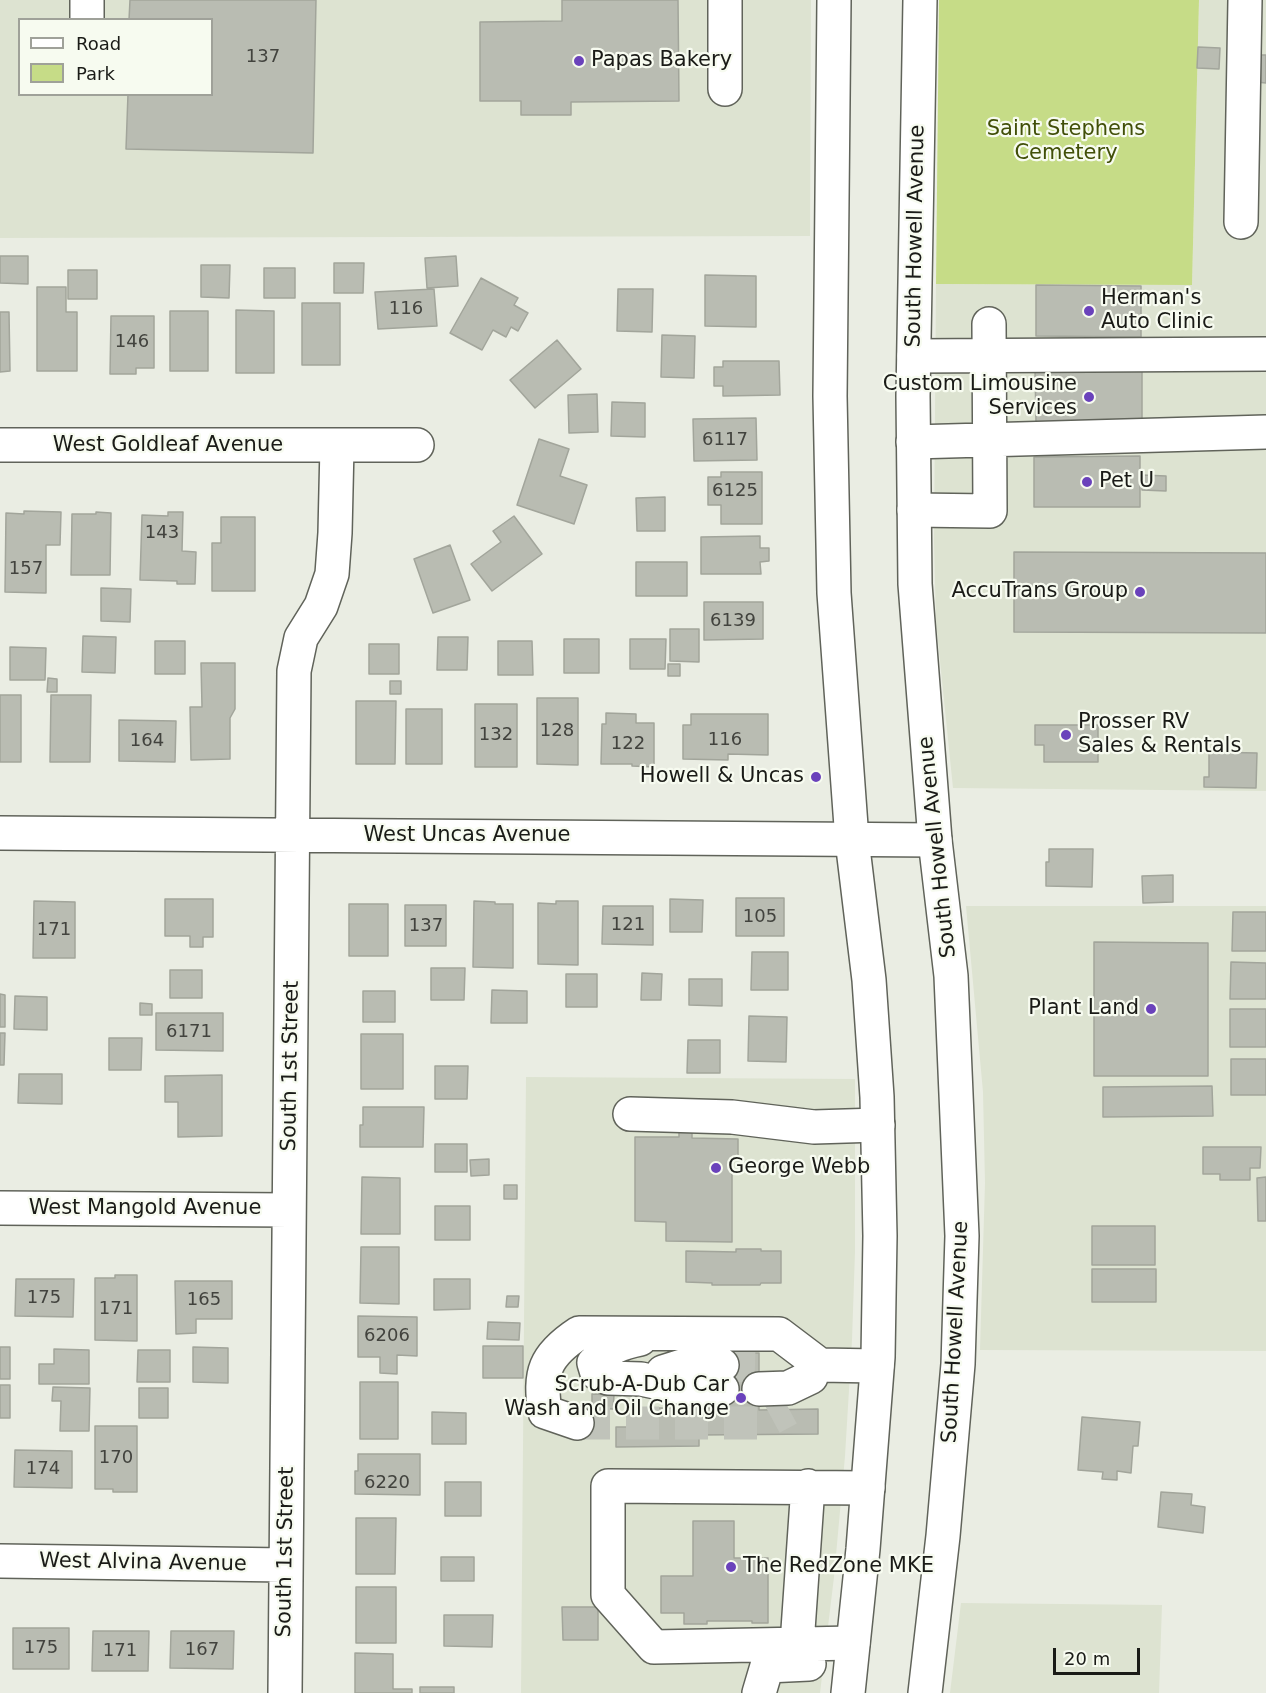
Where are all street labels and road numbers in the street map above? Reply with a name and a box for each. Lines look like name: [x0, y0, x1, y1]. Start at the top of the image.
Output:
street label: South Howell Avenue: [901, 124, 931, 348]
street label: West Goldleaf Avenue: [53, 433, 283, 459]
street label: South Howell Avenue: [914, 735, 962, 959]
street label: West Uncas Avenue: [363, 823, 571, 849]
street label: South 1st Street: [277, 980, 305, 1152]
street label: West Mangold Avenue: [29, 1196, 261, 1222]
street label: South Howell Avenue: [938, 1220, 974, 1444]
street label: South 1st Street: [272, 1466, 300, 1638]
street label: West Alvina Avenue: [39, 1549, 247, 1577]

